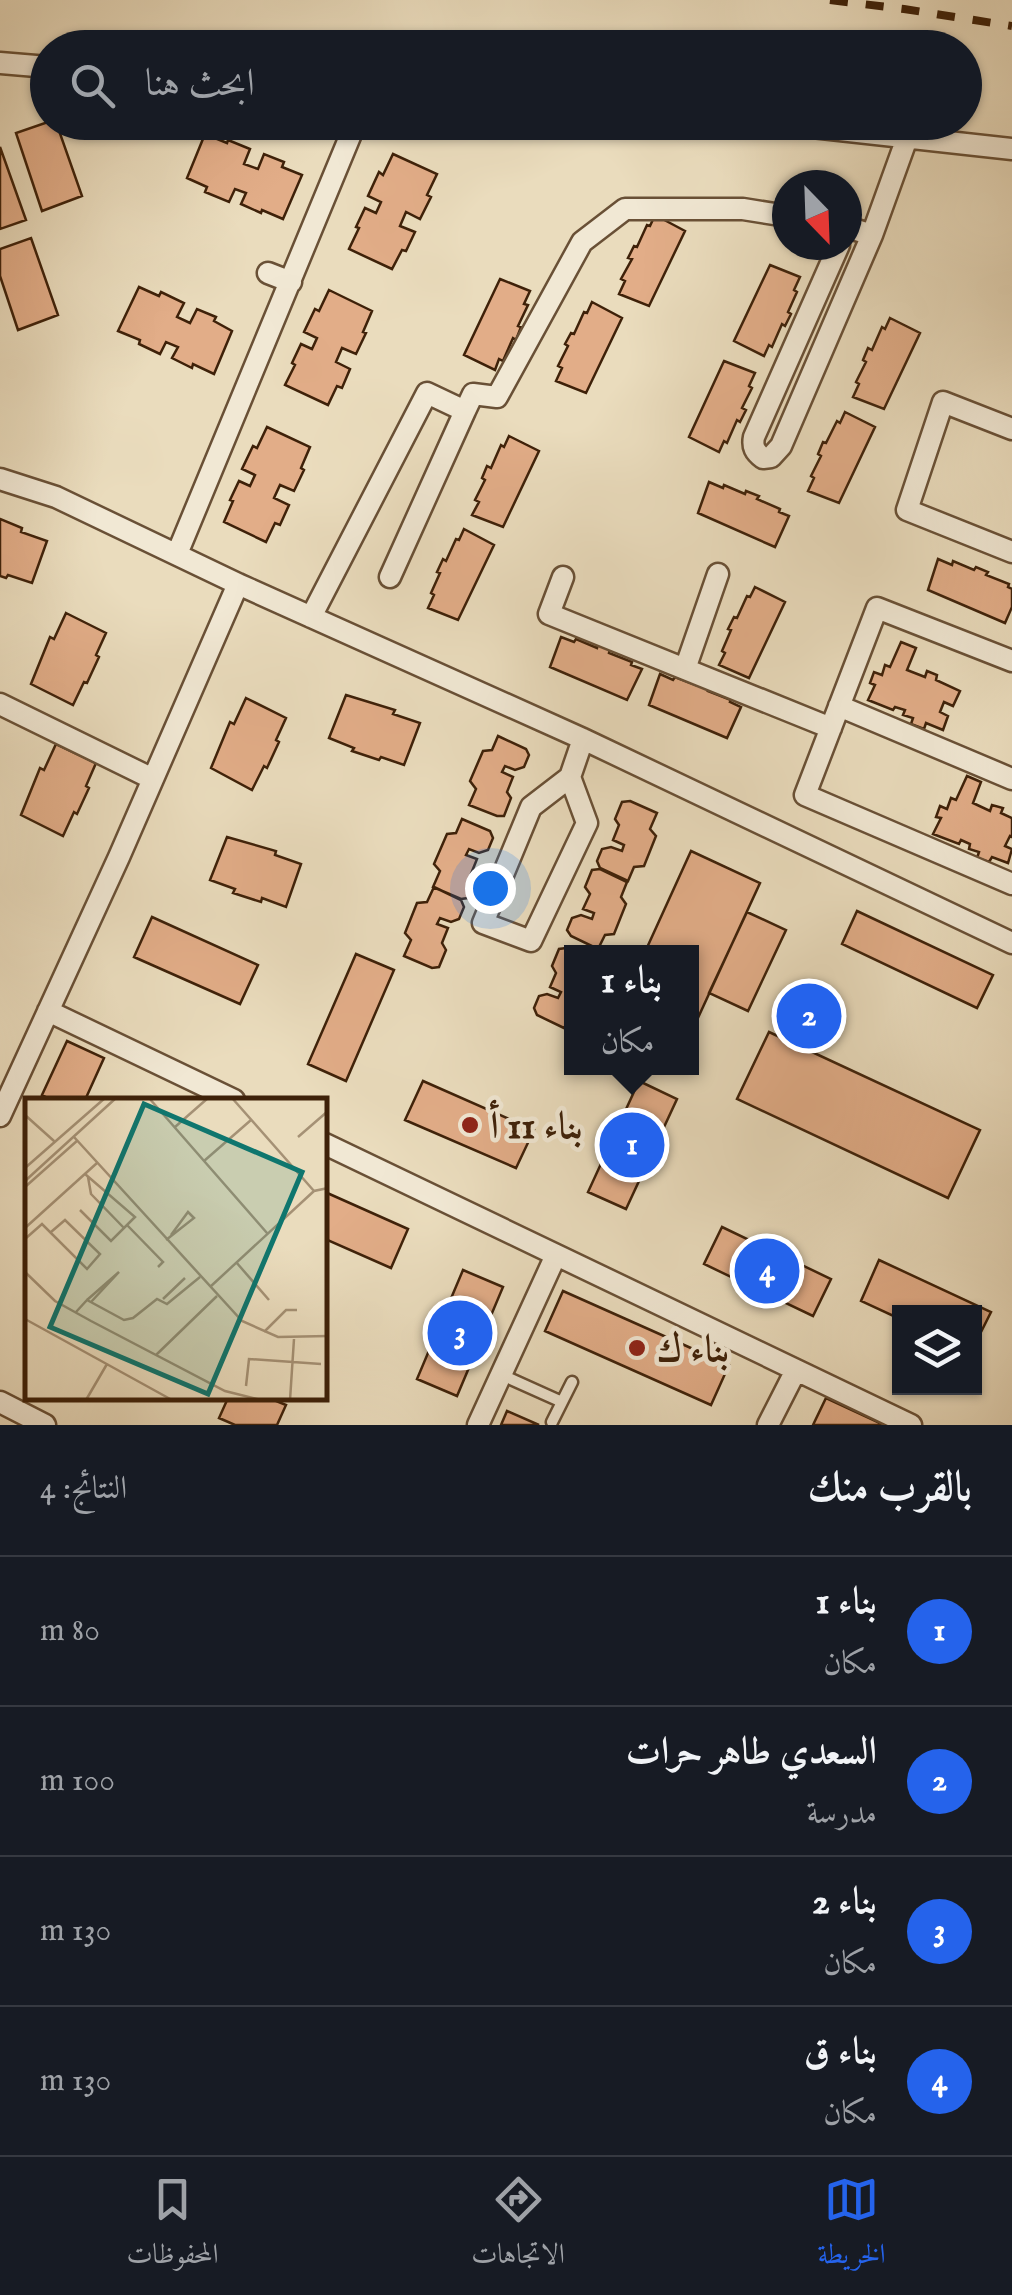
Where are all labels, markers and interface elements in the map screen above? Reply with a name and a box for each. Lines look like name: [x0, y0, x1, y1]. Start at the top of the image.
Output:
search box: [30, 30, 982, 140]
icon: search: [65, 58, 120, 113]
text: ابحث هنا: [145, 61, 255, 109]
north arrow: [772, 170, 862, 260]
your location: [465, 863, 516, 914]
popup: [564, 945, 699, 1075]
text: بناء 1: [601, 958, 662, 1006]
pin: 2: [776, 978, 842, 1054]
text: مكان: [601, 1023, 654, 1064]
inset map: [25, 1098, 328, 1400]
place label: بناء 11 أ: [489, 1099, 583, 1152]
pin: 1: [600, 1108, 664, 1182]
marker: بناء 11 أ: [459, 1114, 481, 1136]
pin: 4: [734, 1234, 800, 1308]
pin: 3: [428, 1296, 492, 1370]
map controls: [892, 1305, 982, 1395]
button: layers: [892, 1305, 982, 1395]
place label: بناء ك: [657, 1327, 729, 1375]
marker: بناء ك: [626, 1337, 648, 1359]
text: بالقرب منك: [808, 1462, 972, 1515]
text: النتائج: 4: [40, 1469, 127, 1510]
text: بناء 1: [816, 1579, 877, 1627]
text: 80 m: [40, 1611, 100, 1652]
text: 1: [934, 1611, 945, 1652]
text: مكان: [823, 1644, 877, 1685]
text: السعدي طاهر حرات: [626, 1729, 877, 1777]
text: 100 m: [40, 1761, 115, 1802]
text: 2: [932, 1761, 947, 1802]
text: مدرسة: [806, 1794, 877, 1835]
text: بناء 2: [812, 1879, 877, 1927]
text: 130 m: [40, 1911, 111, 1952]
text: 3: [934, 1911, 945, 1952]
text: مكان: [823, 1944, 877, 1985]
text: بناء ق: [804, 2029, 877, 2077]
text: 130 m: [40, 2061, 111, 2102]
text: 4: [932, 2061, 947, 2102]
text: مكان: [823, 2094, 877, 2135]
tab: المحفوظات: [126, 2172, 219, 2281]
tab: الاتجاهات: [471, 2172, 565, 2281]
tab: الخريطة: [818, 2172, 886, 2281]

